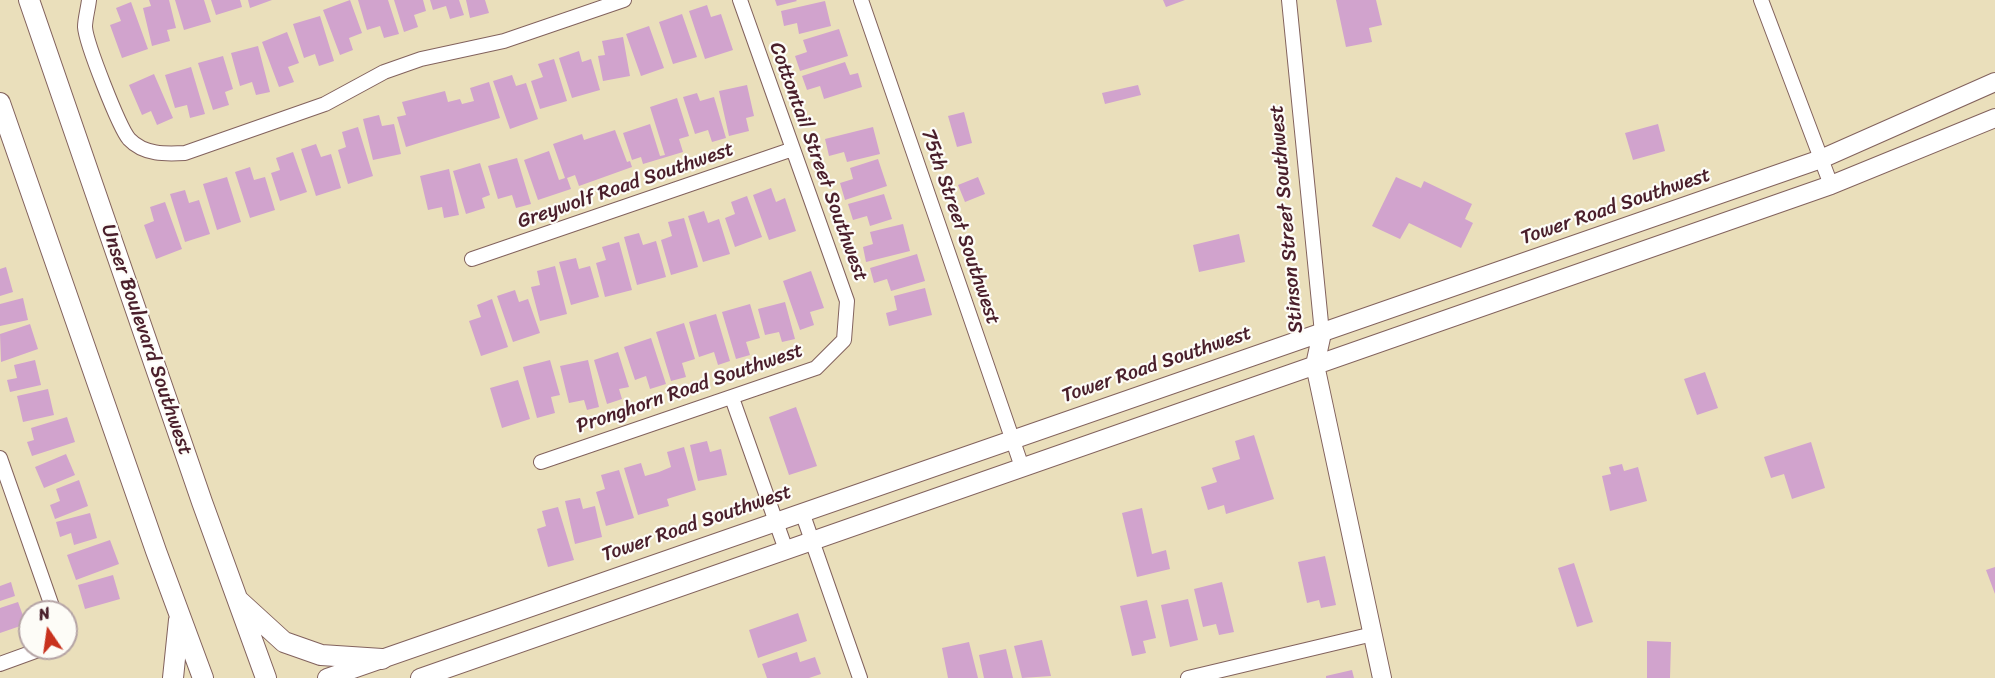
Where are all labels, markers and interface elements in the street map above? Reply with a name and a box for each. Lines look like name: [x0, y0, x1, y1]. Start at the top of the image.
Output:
street label: Cottontail Street Southwest: [764, 39, 872, 285]
street label: Stinson Street Southwest: [1265, 104, 1309, 334]
street label: 75th Street Southwest: [915, 126, 1005, 328]
street label: Greywolf Road Southwest: [515, 138, 737, 234]
street label: Tower Road Southwest: [1518, 163, 1714, 251]
street label: Unser Boulevard Southwest: [95, 221, 197, 459]
street label: Tower Road Southwest: [1059, 321, 1255, 409]
street label: Pronghorn Road Southwest: [573, 339, 807, 439]
street label: Tower Road Southwest: [599, 480, 795, 568]
text: N: [36, 599, 53, 629]
north arrow: [18, 600, 78, 660]

